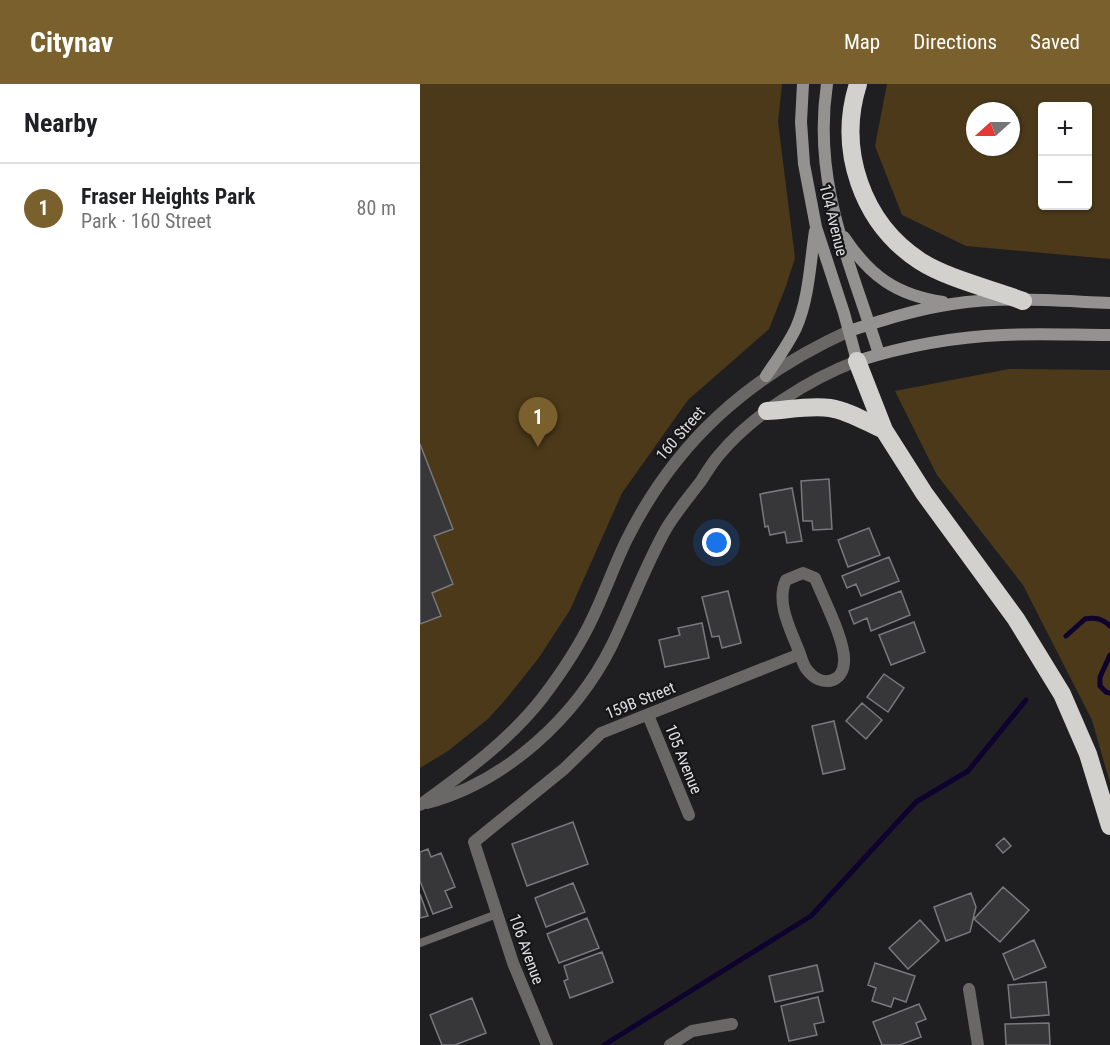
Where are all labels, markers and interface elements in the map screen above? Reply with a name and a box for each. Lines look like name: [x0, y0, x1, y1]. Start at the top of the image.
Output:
text: Citynav: [30, 26, 113, 59]
text: Map: [844, 30, 880, 54]
text: Directions: [913, 30, 997, 54]
text: Saved: [1030, 30, 1080, 54]
north arrow: [966, 102, 1020, 156]
map controls: [1038, 102, 1092, 210]
button: +: [1038, 102, 1092, 156]
text: Nearby: [24, 108, 98, 138]
button: −: [1038, 156, 1092, 210]
street label: 104 Avenue: [815, 182, 852, 258]
text: Fraser Heights Park: [81, 184, 255, 209]
text: 1: [38, 196, 49, 220]
text: 80 m: [357, 196, 396, 220]
text: Park · 160 Street: [81, 209, 212, 233]
pin: 1: [518, 398, 558, 447]
street label: 160 Street: [652, 402, 709, 464]
your location: [702, 528, 731, 557]
street label: 159B Street: [603, 678, 678, 723]
street label: 105 Avenue: [661, 722, 706, 797]
street label: 106 Avenue: [505, 911, 548, 987]

